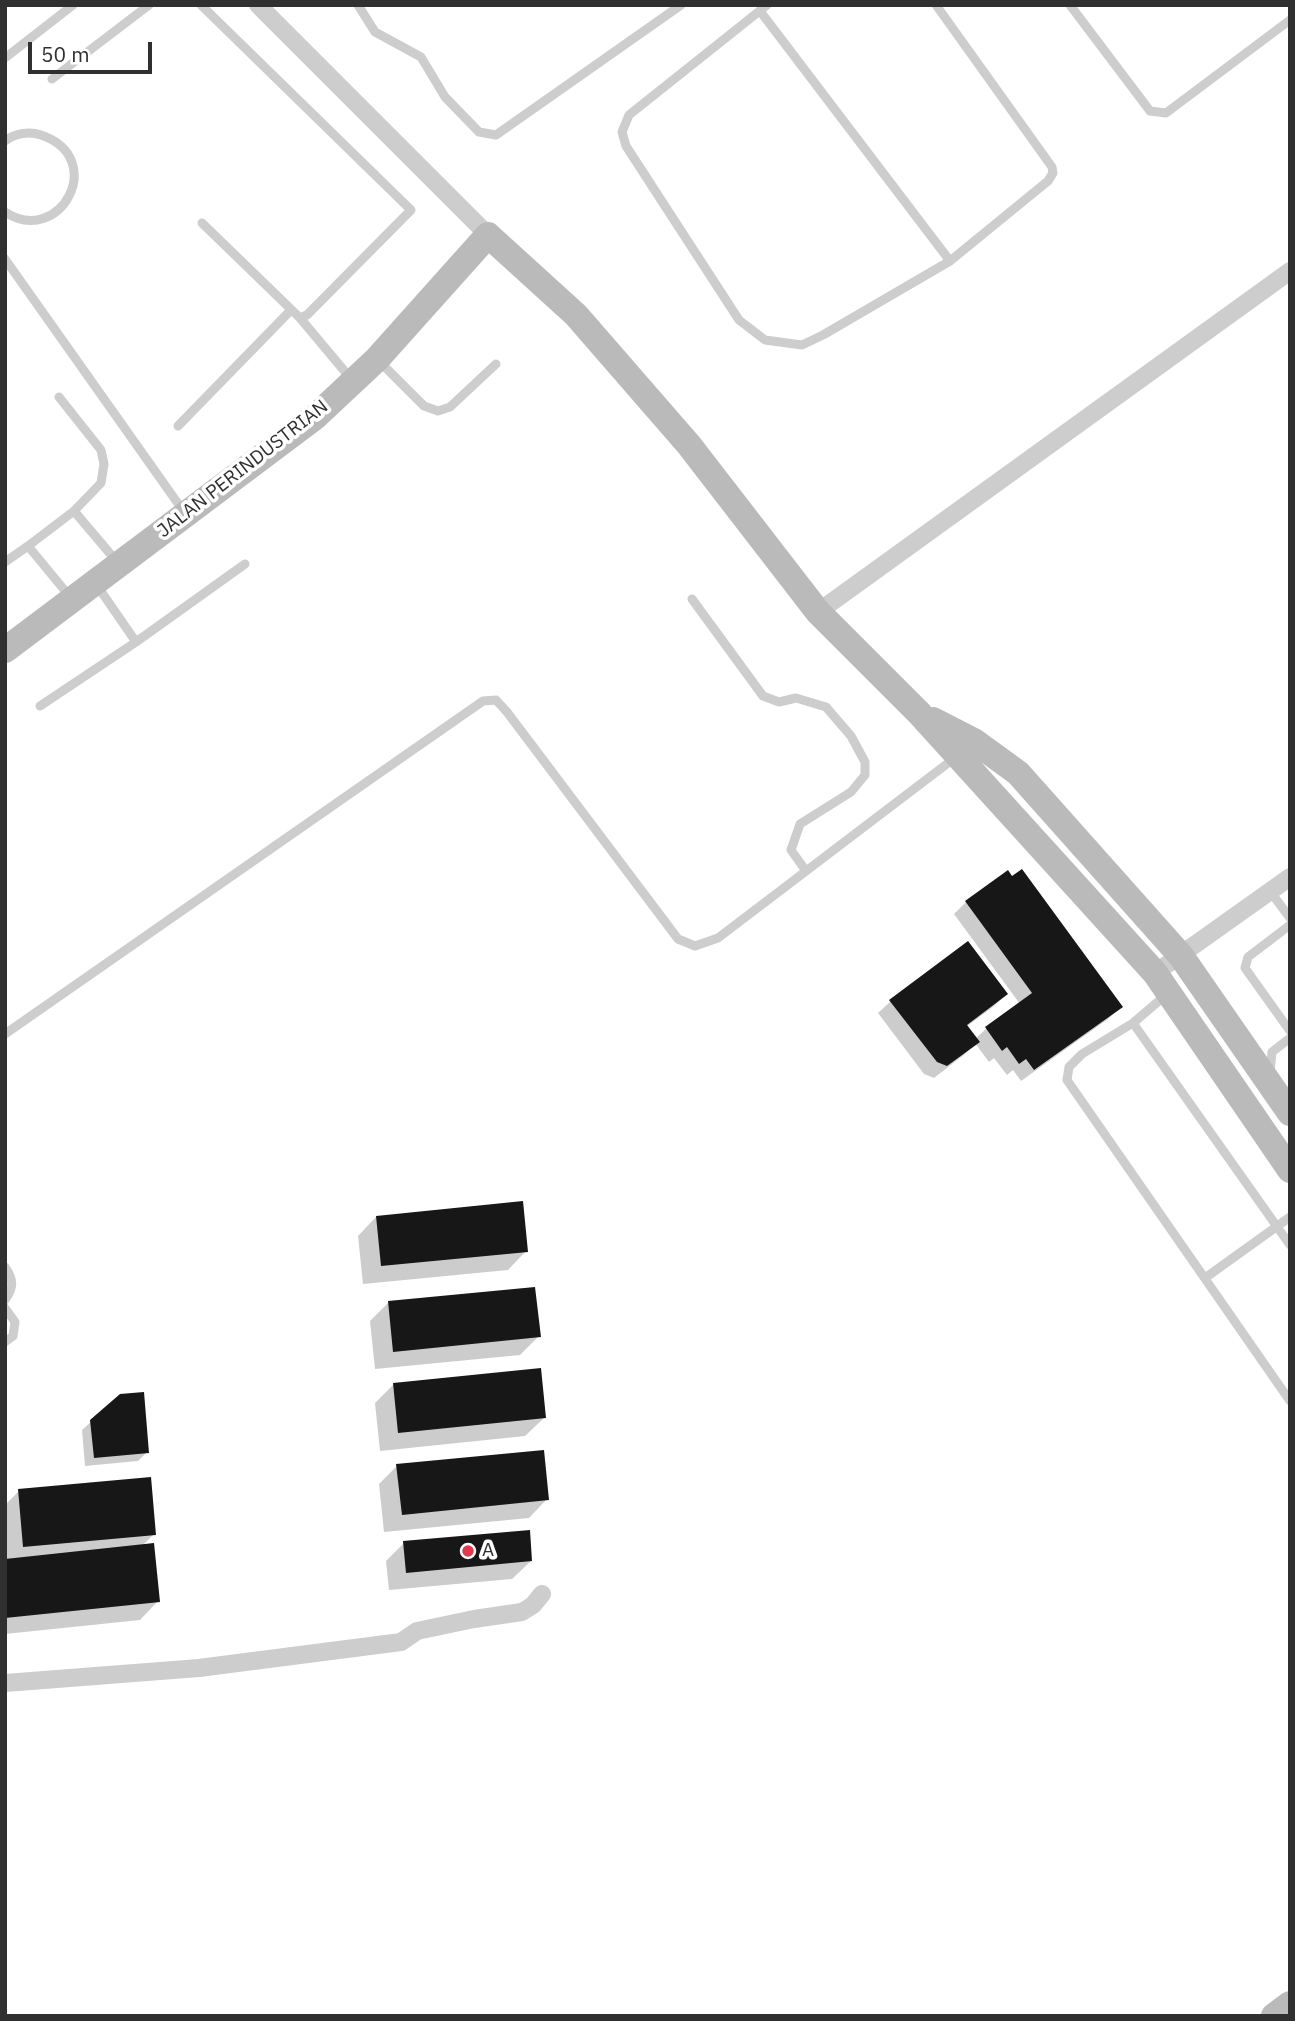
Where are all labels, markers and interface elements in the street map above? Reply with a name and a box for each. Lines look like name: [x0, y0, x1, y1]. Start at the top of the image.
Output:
scale bar: [32, 28, 156, 72]
text: 50 m: [41, 40, 90, 68]
street label: JALAN PERINDUSTRIAN: [153, 395, 333, 543]
place label: A: [482, 1540, 494, 1562]
marker: A: [460, 1543, 476, 1559]

